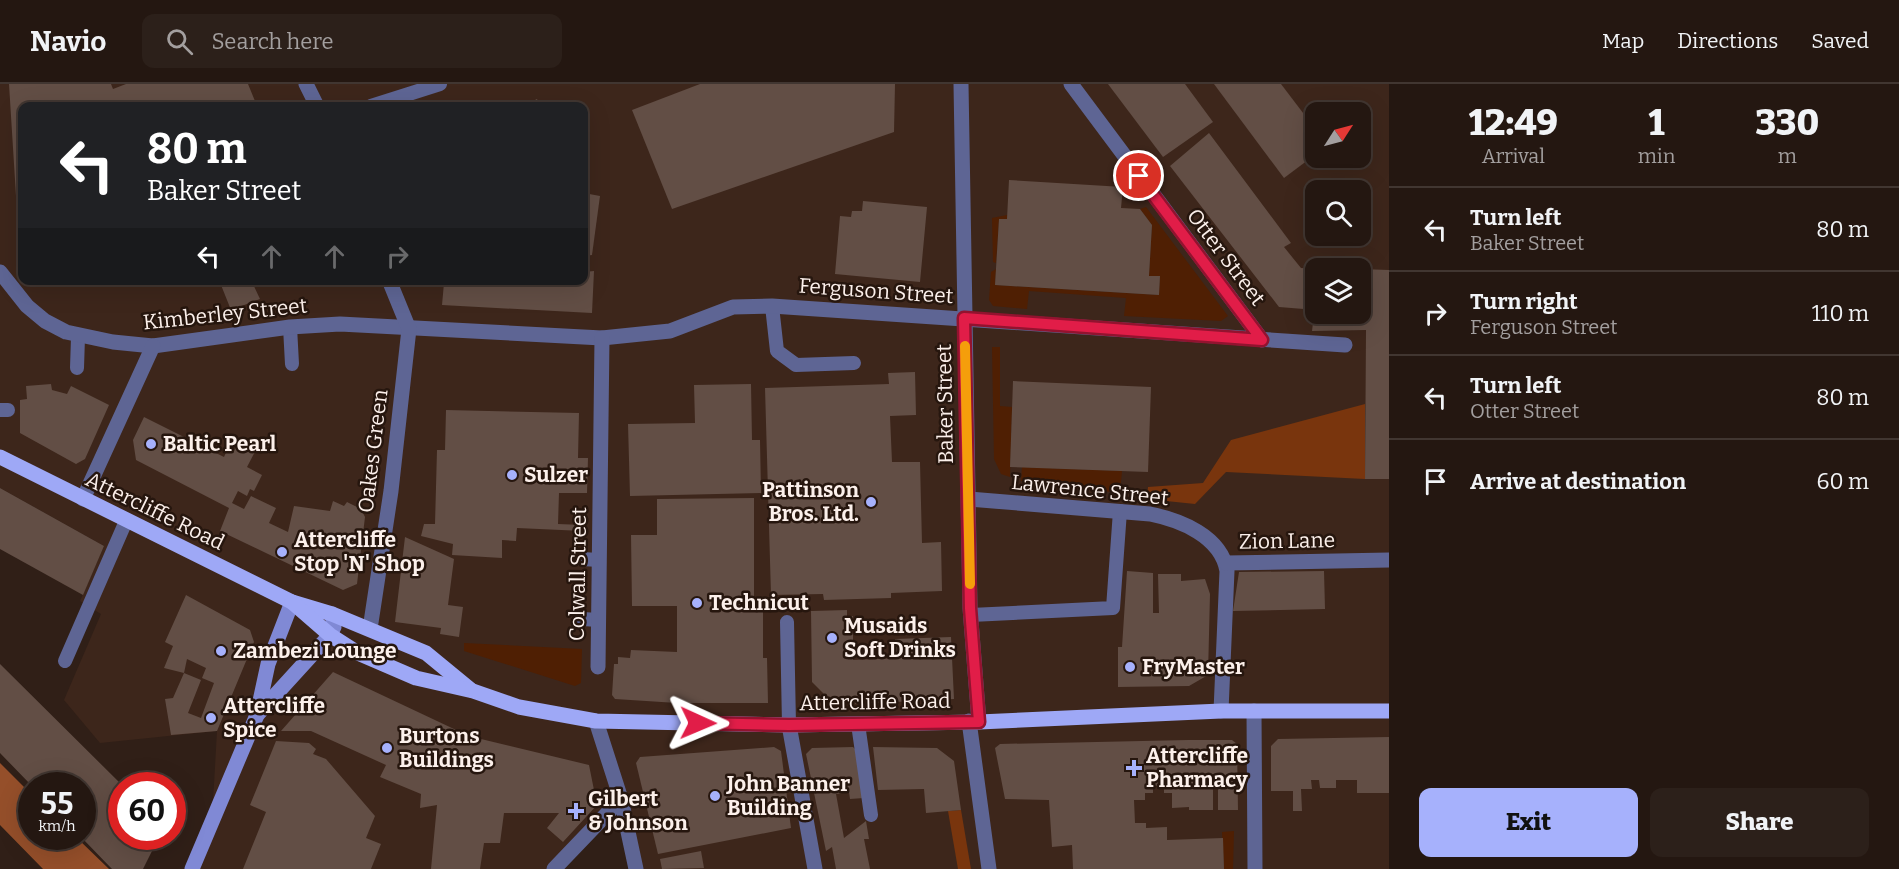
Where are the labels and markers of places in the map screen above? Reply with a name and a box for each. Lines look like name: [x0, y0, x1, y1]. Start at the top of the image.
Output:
pin: [1113, 150, 1164, 201]
place label: Baltic Pearl: [163, 431, 277, 457]
marker: Baltic Pearl: [144, 437, 158, 451]
place label: Sulzer: [524, 462, 588, 488]
marker: Sulzer: [505, 468, 519, 482]
place label: Pattinson Bros. Ltd.: [762, 477, 859, 527]
marker: Pattinson Bros. Ltd.: [864, 495, 878, 509]
place label: Attercliffe Stop 'N' Shop: [294, 527, 425, 577]
marker: Attercliffe Stop 'N' Shop: [275, 545, 289, 559]
place label: Technicut: [709, 590, 810, 616]
marker: Technicut: [690, 596, 704, 610]
place label: Musaids Soft Drinks: [844, 613, 956, 663]
marker: Musaids Soft Drinks: [825, 631, 839, 645]
place label: Zambezi Lounge: [233, 638, 397, 664]
marker: Zambezi Lounge: [214, 644, 228, 658]
place label: FryMaster: [1142, 654, 1245, 680]
marker: FryMaster: [1123, 660, 1137, 674]
place label: Attercliffe Spice: [223, 693, 325, 743]
marker: Attercliffe Spice: [204, 711, 218, 725]
place label: Burtons Buildings: [399, 723, 494, 773]
marker: Burtons Buildings: [380, 741, 394, 755]
place label: Attercliffe Pharmacy: [1146, 743, 1248, 793]
marker: Attercliffe Pharmacy: [1127, 761, 1141, 775]
place label: John Banner Building: [726, 771, 850, 821]
place label: Gilbert & Johnson: [588, 786, 688, 836]
marker: John Banner Building: [708, 789, 722, 803]
marker: Gilbert & Johnson: [569, 804, 583, 818]

